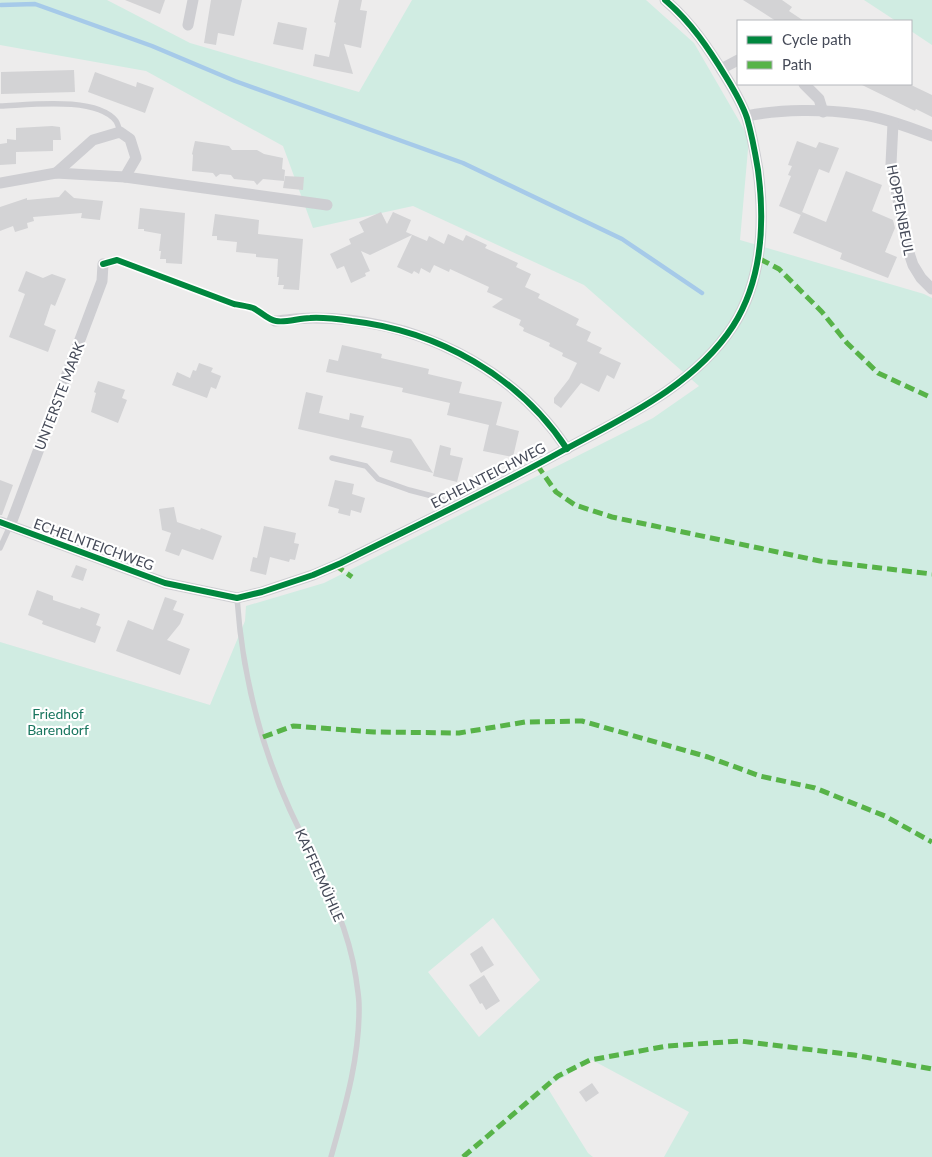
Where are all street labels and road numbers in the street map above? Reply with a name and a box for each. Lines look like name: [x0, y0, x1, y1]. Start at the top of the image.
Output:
street label: HOPPENBEUL: [884, 163, 918, 257]
street label: UNTERSTE MARK: [31, 339, 88, 452]
street label: ECHELNTEICHWEG: [428, 439, 548, 511]
street label: ECHELNTEICHWEG: [32, 514, 156, 574]
street label: KAFFEEMÜHLE: [292, 826, 348, 924]

